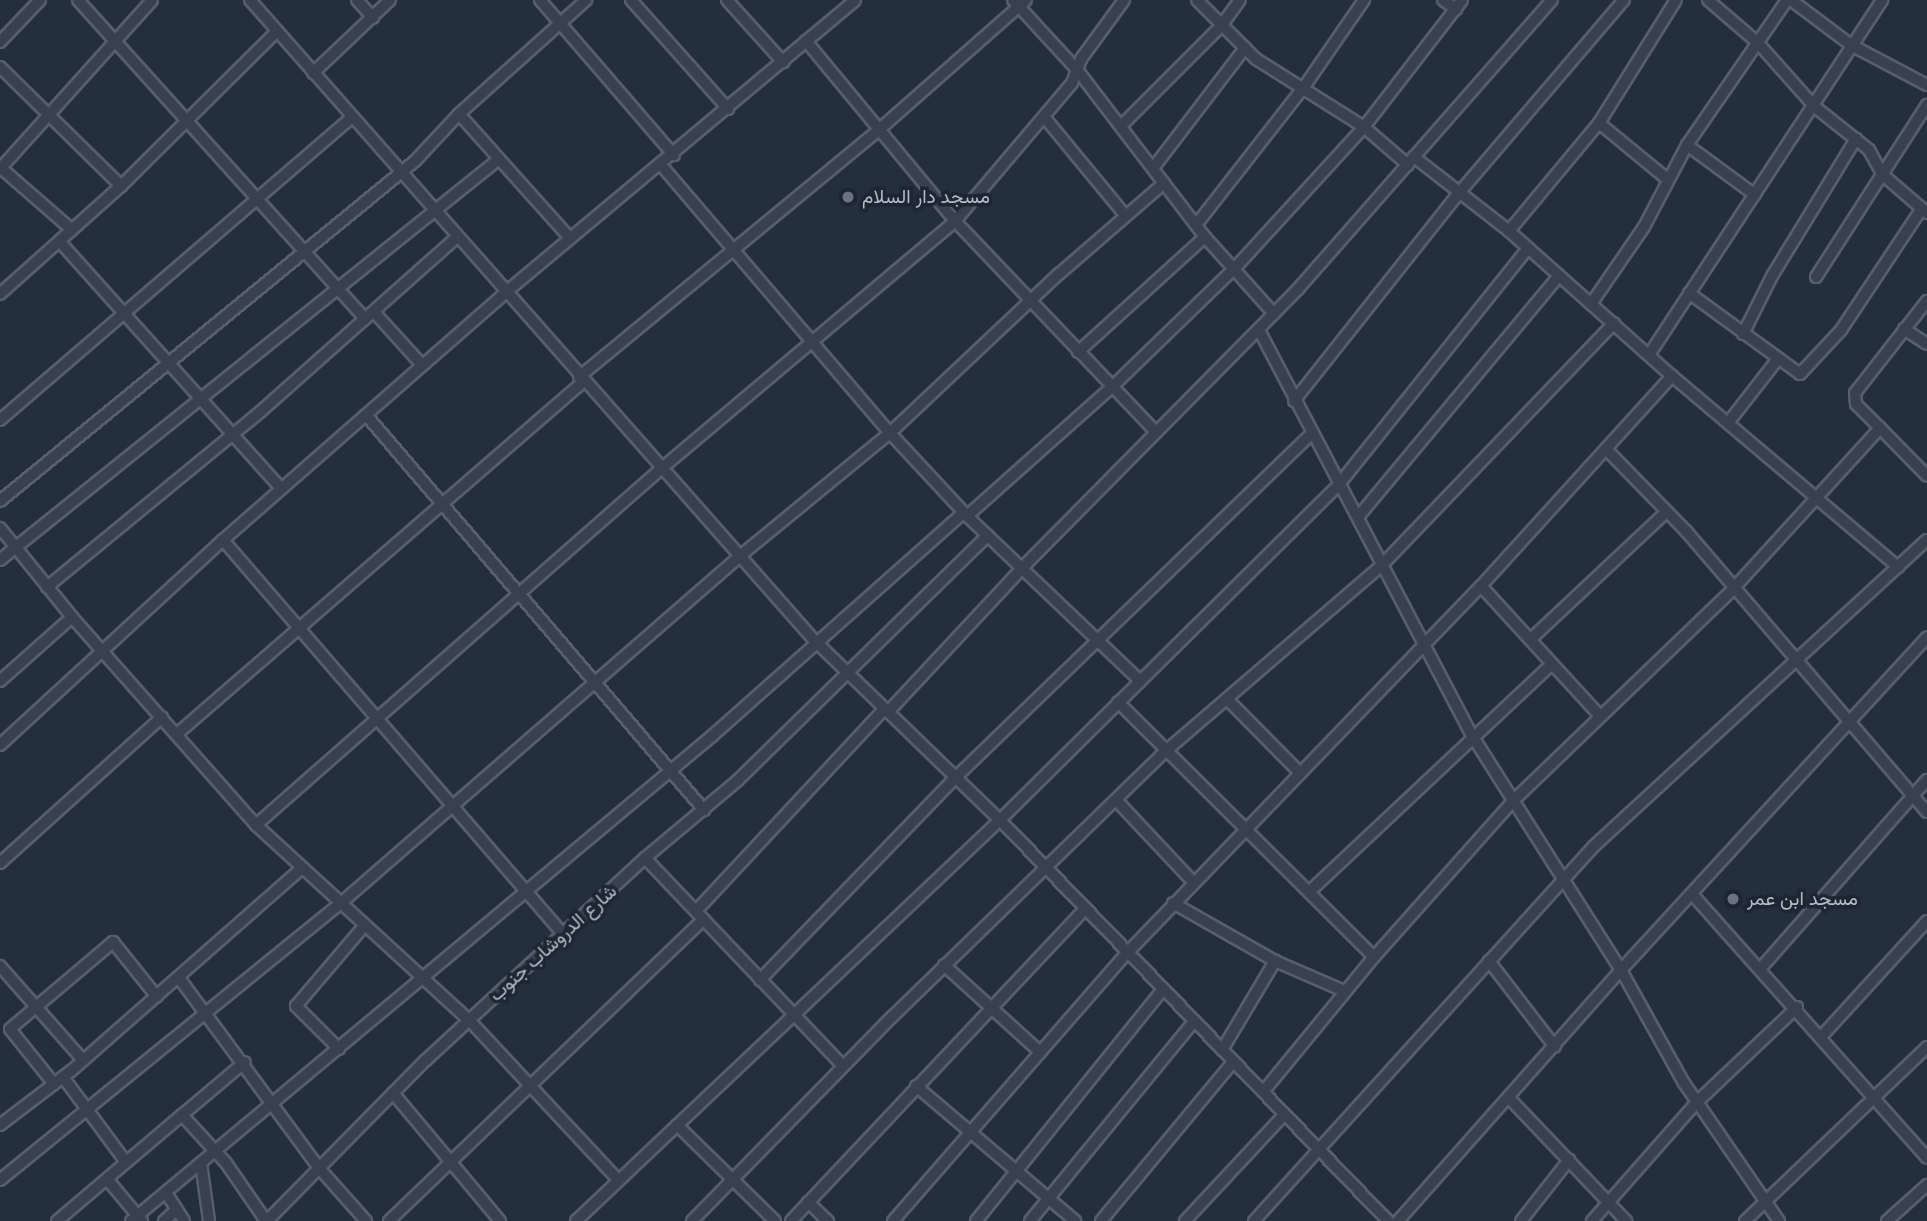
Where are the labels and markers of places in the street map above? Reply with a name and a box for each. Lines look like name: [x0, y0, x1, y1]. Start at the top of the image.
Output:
place label: مسجد دار السلام: [862, 186, 990, 208]
marker: مسجد دار السلام: [840, 189, 856, 205]
place label: مسجد ابن عمر: [1747, 888, 1858, 910]
marker: مسجد ابن عمر: [1725, 891, 1741, 907]

